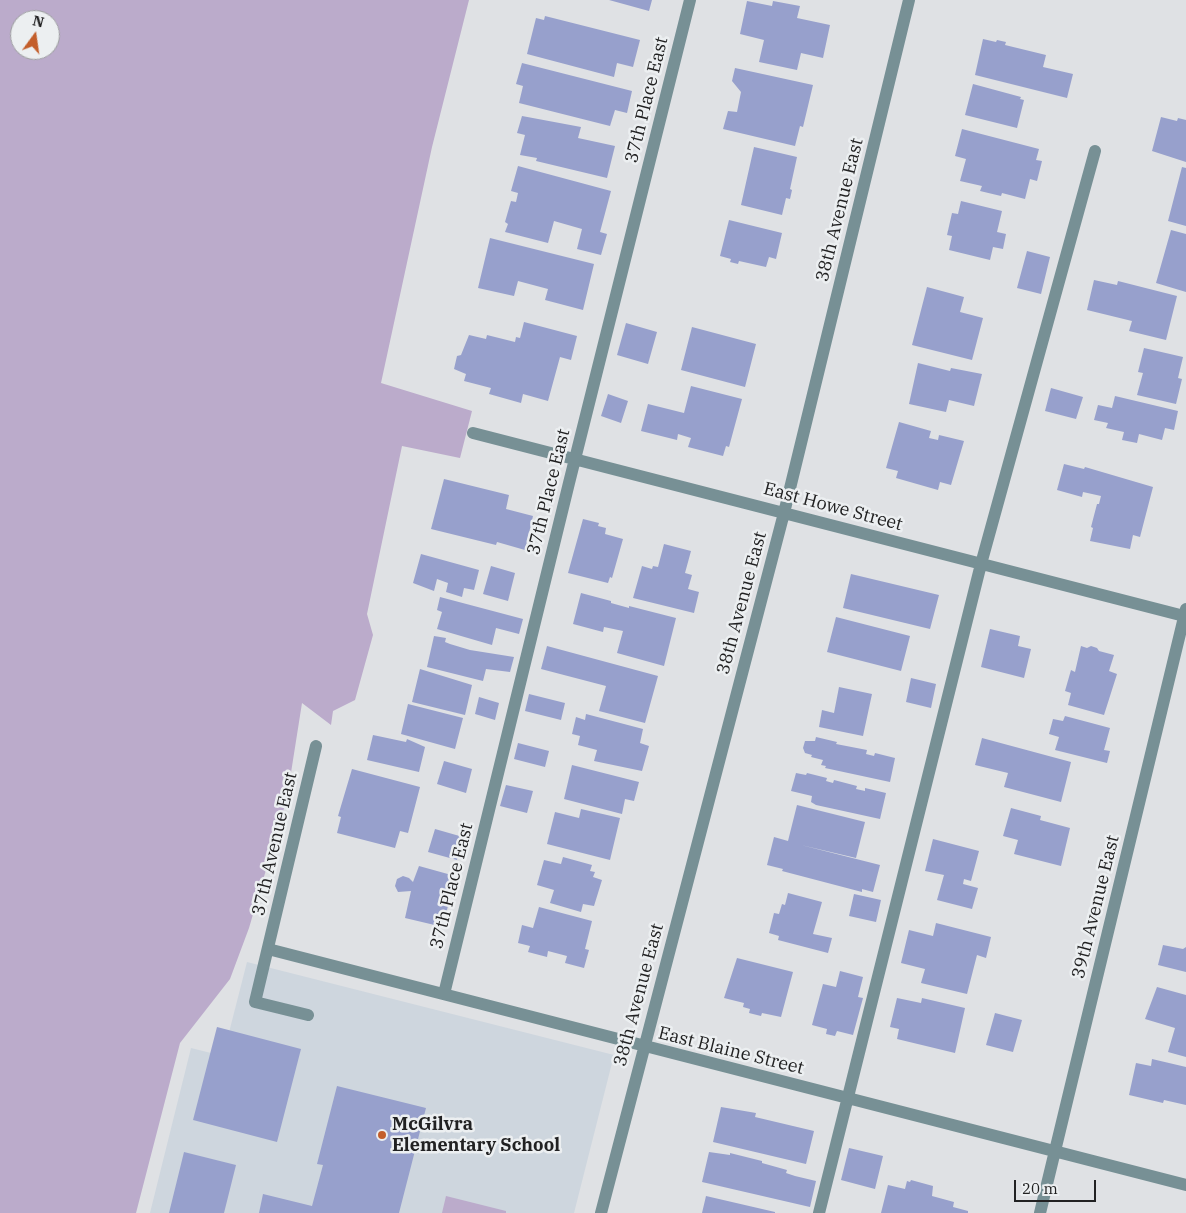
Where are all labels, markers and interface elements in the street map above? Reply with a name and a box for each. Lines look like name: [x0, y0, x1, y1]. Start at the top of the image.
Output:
north arrow: [10, 10, 60, 60]
text: N: [31, 11, 46, 31]
street label: 37th Place East: [621, 35, 673, 165]
street label: 38th Avenue East: [812, 136, 868, 284]
street label: 37th Place East: [523, 427, 575, 557]
street label: East Howe Street: [761, 478, 905, 536]
street label: 38th Avenue East: [713, 529, 771, 677]
street label: 37th Avenue East: [248, 770, 302, 918]
street label: 37th Place East: [426, 821, 478, 951]
street label: 39th Avenue East: [1068, 833, 1124, 981]
street label: 38th Avenue East: [610, 921, 668, 1069]
street label: East Blaine Street: [656, 1022, 806, 1080]
place label: McGilvra Elementary School: [392, 1114, 560, 1156]
marker: McGilvra Elementary School: [376, 1129, 388, 1141]
scale bar: [1016, 1170, 1098, 1202]
text: 20 m: [1022, 1179, 1058, 1198]

